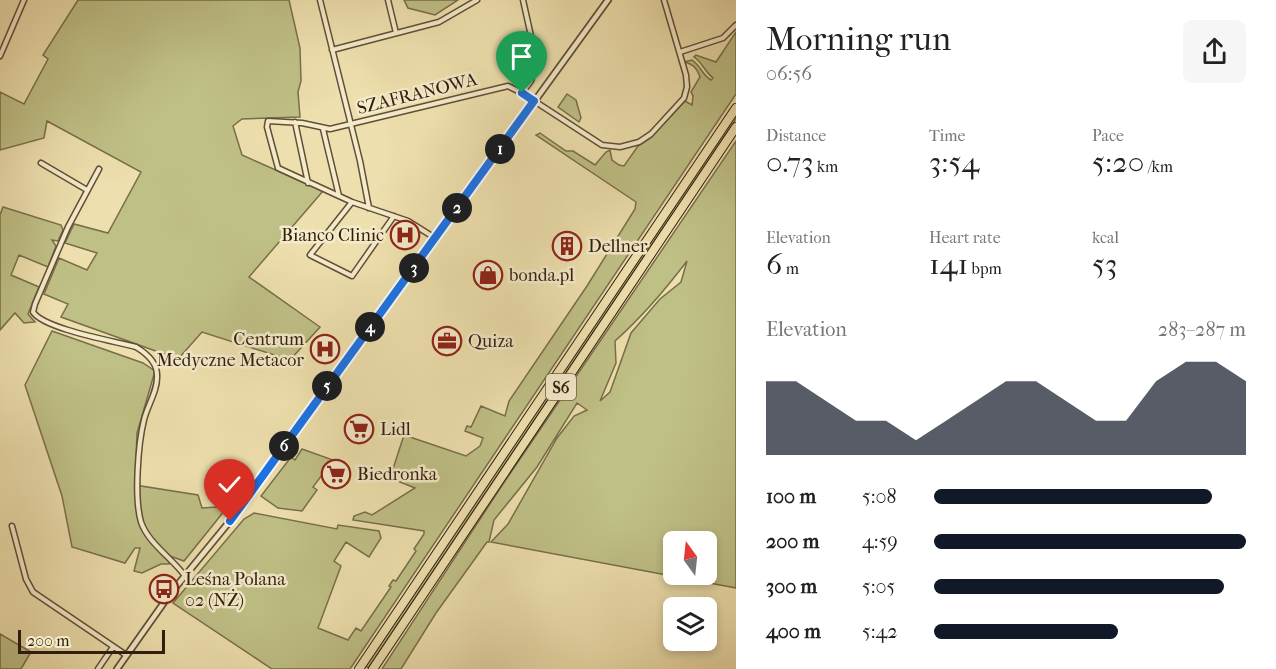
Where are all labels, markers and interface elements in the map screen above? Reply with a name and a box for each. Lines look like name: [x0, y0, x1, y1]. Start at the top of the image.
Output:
text: Morning run: [766, 20, 951, 59]
button: share: [1183, 20, 1246, 83]
pin: [496, 31, 547, 93]
icon: arrive: [505, 40, 538, 73]
text: 06:56: [766, 62, 812, 85]
street label: SZAFRANOWA: [355, 69, 480, 119]
text: Distance: [766, 126, 826, 145]
text: Time: [929, 126, 965, 145]
text: Pace: [1092, 126, 1124, 145]
pin: 1: [485, 134, 515, 164]
text: 1: [497, 139, 503, 158]
text: 0.73: [766, 145, 813, 180]
text: 3:54: [929, 145, 979, 180]
text: 5:20: [1092, 145, 1144, 180]
text: km: [813, 157, 838, 176]
text: /km: [1144, 157, 1173, 176]
pin: 2: [442, 193, 472, 223]
text: 2: [453, 198, 461, 217]
hospital icon: Bianco Clinic: [389, 219, 421, 251]
place label: Bianco Clinic: [281, 225, 384, 246]
text: Elevation: [766, 228, 831, 247]
text: Heart rate: [929, 228, 1001, 247]
text: kcal: [1092, 228, 1119, 247]
building icon: Dellner: [551, 230, 583, 262]
place label: Dellner: [588, 236, 648, 257]
text: 6: [766, 247, 782, 282]
text: 141: [929, 247, 968, 282]
text: 53: [1092, 247, 1117, 282]
pin: 3: [399, 253, 429, 283]
text: 3: [411, 258, 417, 277]
shop icon: bonda.pl: [472, 259, 504, 291]
text: m: [782, 259, 799, 278]
text: bpm: [968, 259, 1002, 278]
place label: bonda.pl: [508, 265, 574, 286]
pin: 4: [355, 312, 385, 342]
text: 4: [365, 317, 375, 336]
text: Elevation: [766, 318, 847, 341]
text: 283–287 m: [1158, 318, 1246, 341]
office icon: Quiza: [431, 325, 463, 357]
place label: Centrum Medyczne Metacor: [156, 329, 304, 371]
place label: Quiza: [468, 331, 514, 352]
hospital icon: Centrum Medyczne Metacor: [309, 333, 341, 365]
pin: 5: [312, 371, 342, 401]
road number: S6: [546, 374, 576, 400]
text: 5: [324, 376, 330, 395]
supermarket icon: Lidl: [343, 413, 375, 445]
place label: Lidl: [380, 419, 411, 440]
pin: 6: [269, 431, 299, 461]
text: 6: [280, 436, 288, 455]
supermarket icon: Biedronka: [320, 458, 352, 490]
pin: [204, 459, 255, 521]
place label: Biedronka: [357, 464, 438, 485]
icon: check: [213, 468, 246, 501]
text: 100 m: [766, 485, 816, 508]
text: 5:08: [862, 485, 897, 508]
text: 200 m: [766, 530, 819, 553]
text: 4:59: [862, 530, 898, 553]
north arrow: [663, 531, 717, 585]
map controls: [663, 531, 717, 651]
place label: Leśna Polana 02 (NŻ): [185, 569, 286, 611]
bus stop icon: Leśna Polana 02 (NŻ): [148, 573, 180, 605]
text: 300 m: [766, 575, 817, 598]
text: 5:05: [862, 575, 895, 598]
button: layers: [663, 597, 717, 651]
text: 400 m: [766, 620, 821, 643]
text: 5:42: [862, 620, 898, 643]
scale bar: [18, 627, 165, 654]
text: 200 m: [27, 631, 70, 650]

